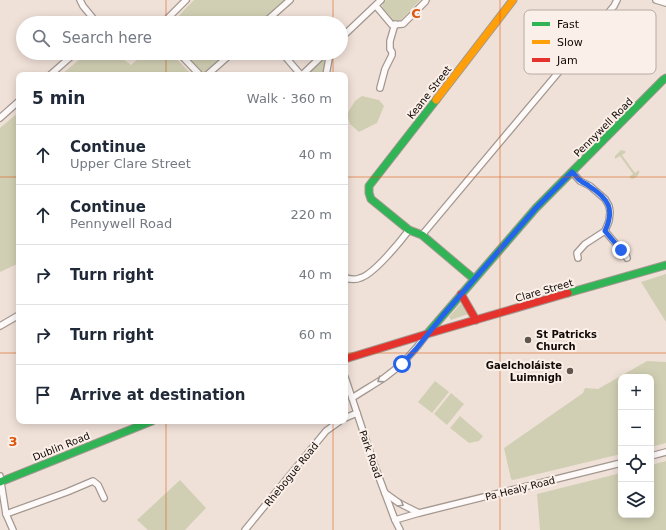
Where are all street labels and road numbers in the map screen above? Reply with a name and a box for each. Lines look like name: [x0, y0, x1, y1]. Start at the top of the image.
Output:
street label: Keane Street: [405, 63, 454, 121]
street label: Pennywell Road: [572, 96, 635, 159]
street label: Clare Street: [514, 277, 574, 304]
street label: Park Road: [357, 429, 384, 480]
street label: Dublin Road: [31, 430, 91, 463]
street label: Rhebogue Road: [262, 440, 321, 508]
street label: Pa Healy Road: [484, 474, 556, 502]

